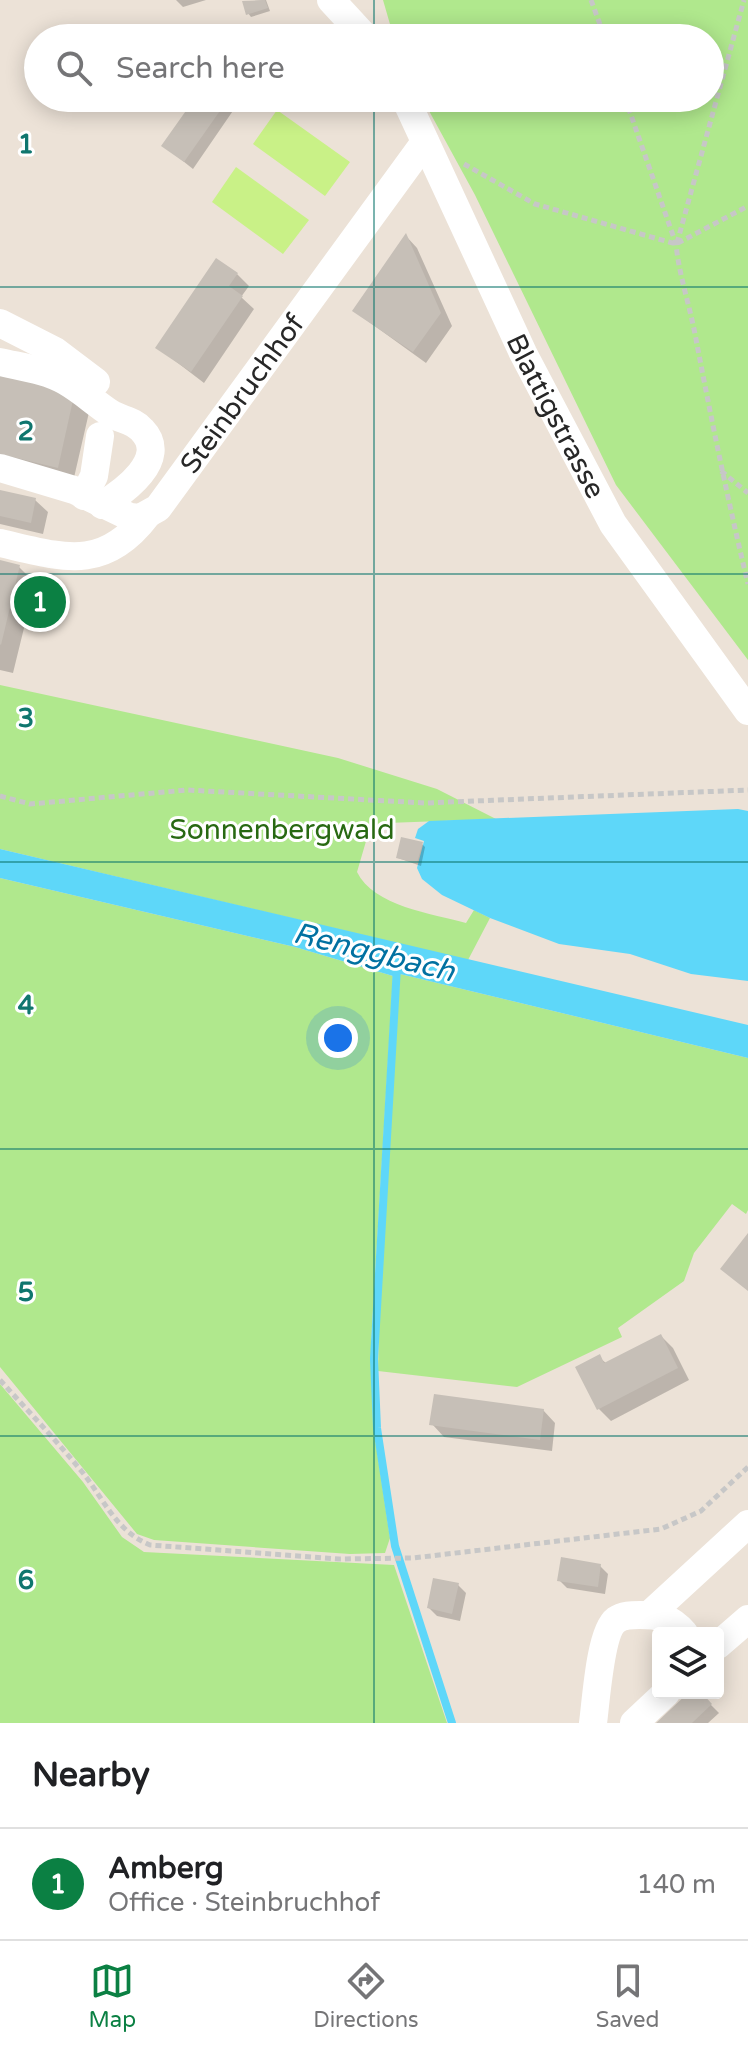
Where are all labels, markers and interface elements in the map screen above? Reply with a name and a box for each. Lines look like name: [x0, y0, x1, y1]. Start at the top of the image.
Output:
search box: [24, 24, 724, 112]
icon: search: [52, 46, 96, 90]
text: Search here: [116, 50, 285, 87]
text: 1: [18, 129, 34, 160]
street label: Steinbruchhof: [173, 307, 312, 480]
street label: Blattigstrasse: [498, 329, 612, 504]
text: 2: [18, 416, 34, 447]
pin: 1: [14, 572, 66, 632]
text: 3: [18, 703, 34, 734]
park label: Sonnenbergwald: [169, 813, 395, 847]
water label: Renggbach: [290, 915, 459, 991]
text: 4: [18, 990, 34, 1021]
your location: [318, 1018, 358, 1058]
text: 5: [18, 1277, 34, 1308]
text: 6: [18, 1565, 34, 1596]
map controls: [652, 1627, 724, 1699]
button: layers: [652, 1627, 724, 1699]
text: Nearby: [32, 1755, 150, 1796]
text: Amberg: [108, 1850, 224, 1887]
text: 1: [50, 1869, 66, 1900]
text: 140 m: [636, 1869, 716, 1900]
text: Office · Steinbruchhof: [108, 1887, 380, 1918]
tab: Map: [89, 1959, 136, 2033]
tab: Directions: [313, 1959, 419, 2033]
tab: Saved: [596, 1959, 659, 2033]

